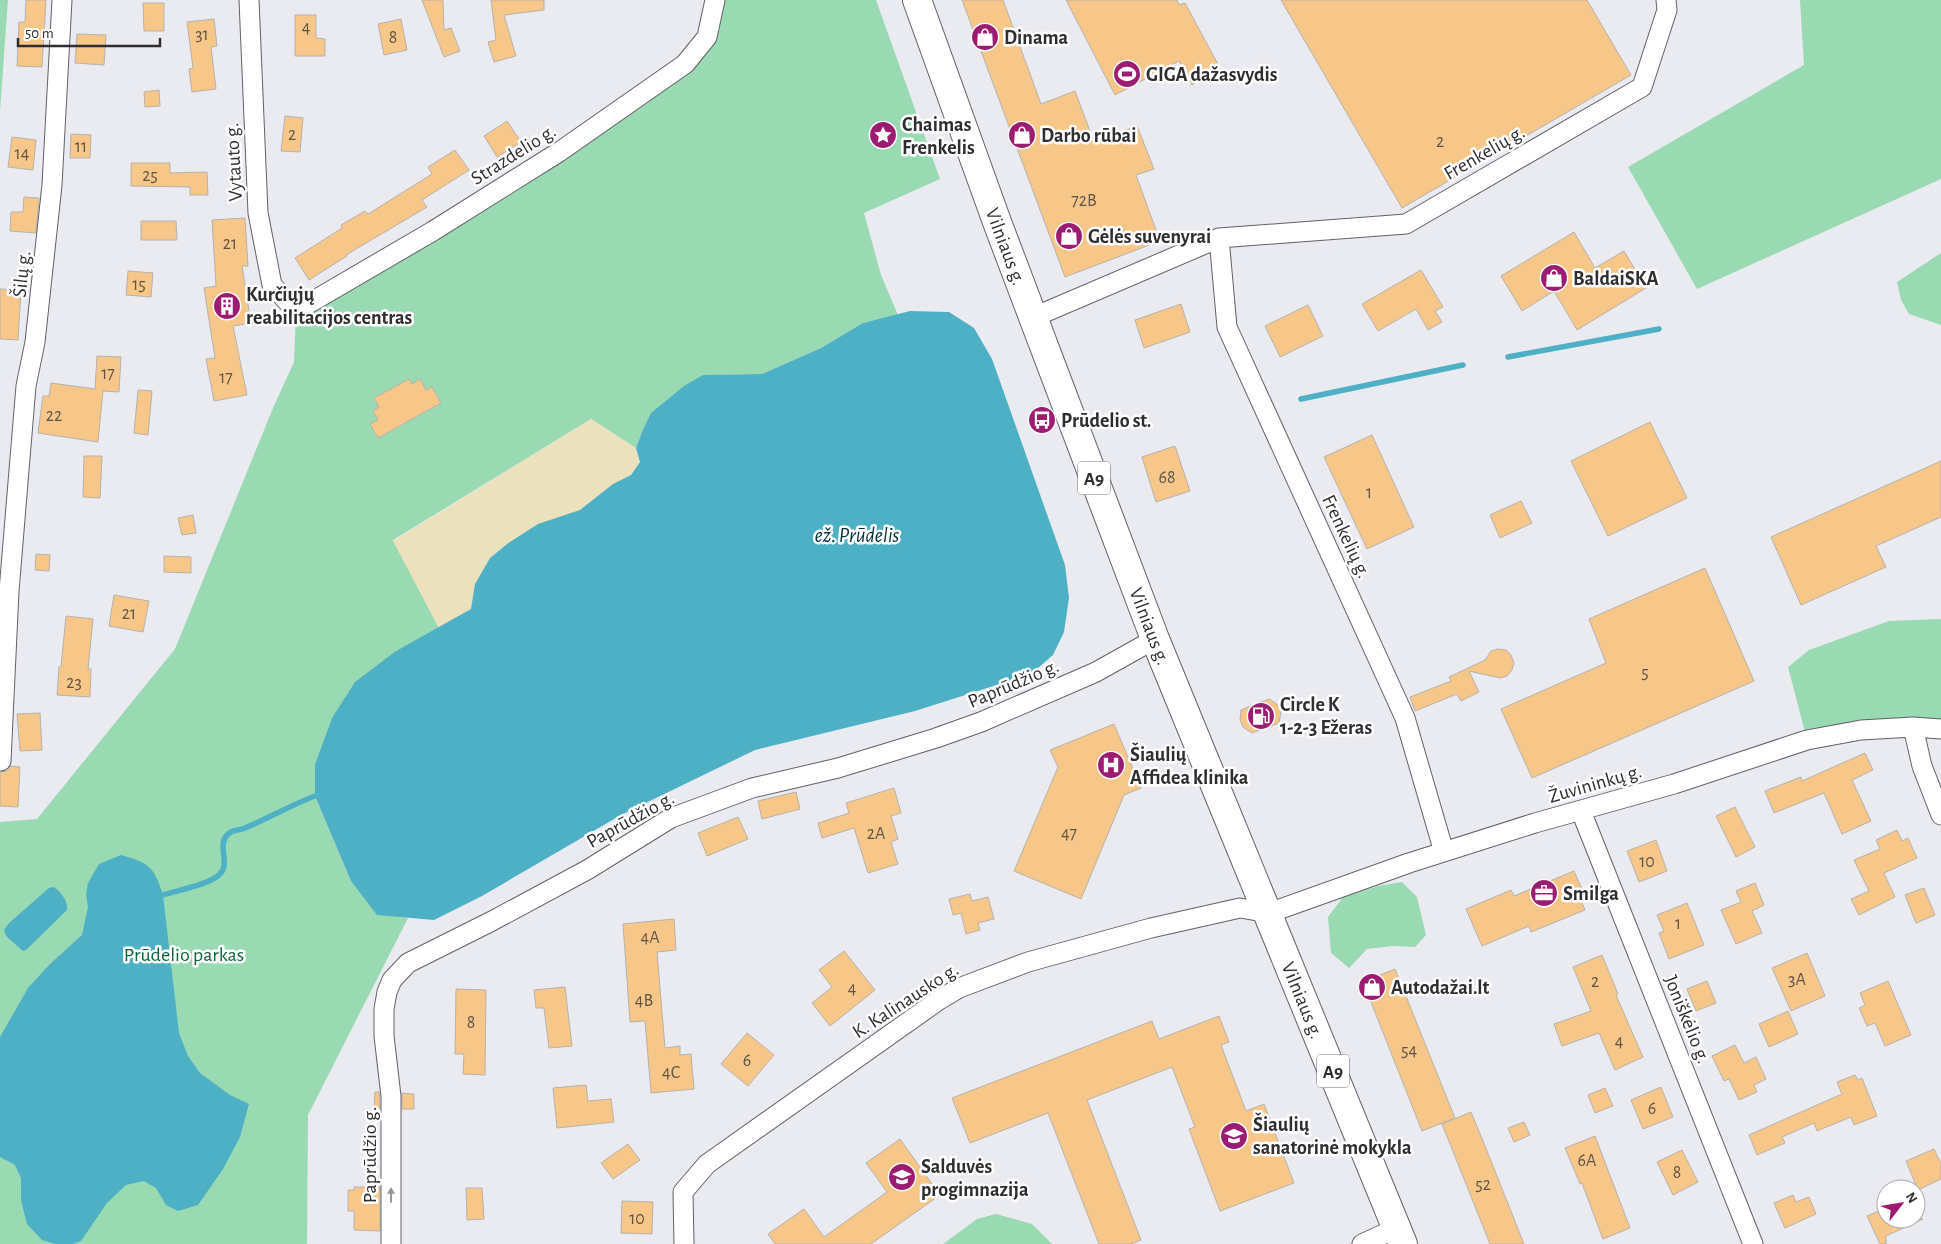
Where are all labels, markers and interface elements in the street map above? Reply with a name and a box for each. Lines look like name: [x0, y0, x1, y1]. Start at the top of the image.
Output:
scale bar: [18, 15, 160, 47]
house number: 4: [302, 19, 311, 37]
shop icon: Dinama: [970, 22, 1000, 52]
text: 50 m: [25, 26, 54, 41]
house number: 31: [195, 26, 209, 44]
place label: Dinama: [1004, 28, 1069, 48]
house number: 8: [389, 29, 397, 47]
sports icon: GIGA dažasvydis: [1112, 59, 1142, 89]
place label: GIGA dažasvydis: [1146, 65, 1278, 85]
place label: Chaimas Frenkelis: [902, 115, 975, 158]
place icon: Chaimas Frenkelis: [868, 120, 898, 150]
shop icon: Darbo rūbai: [1007, 120, 1037, 150]
street label: Strazdelio g.: [467, 121, 560, 189]
street label: Vytauto g.: [222, 122, 246, 202]
street label: Frenkelių g.: [1441, 122, 1528, 184]
house number: 2: [288, 126, 296, 144]
place label: Darbo rūbai: [1041, 126, 1136, 146]
house number: 2: [1436, 133, 1444, 151]
house number: 11: [75, 138, 87, 156]
house number: 14: [15, 145, 30, 163]
house number: 25: [142, 167, 158, 185]
house number: 72B: [1071, 192, 1097, 210]
street label: Vilniaus g.: [982, 205, 1029, 288]
shop icon: Gėlės suvenyrai: [1054, 221, 1084, 251]
place label: Gėlės suvenyrai: [1088, 227, 1211, 247]
house number: 21: [223, 235, 237, 253]
street label: Šilų g.: [9, 250, 34, 299]
shop icon: BaldaiSKA: [1539, 263, 1569, 293]
place label: BaldaiSKA: [1573, 269, 1658, 289]
house number: 15: [132, 276, 146, 294]
place label: Kurčiųjų reabilitacijos centras: [246, 285, 413, 328]
building icon: Kurčiųjų reabilitacijos centras: [212, 291, 242, 321]
house number: 17: [101, 365, 115, 383]
house number: 17: [219, 369, 233, 387]
bus stop icon: Prūdelio st.: [1027, 405, 1057, 435]
house number: 22: [46, 407, 62, 425]
place label: Prūdelio st.: [1061, 411, 1151, 431]
road number: A9: [1078, 462, 1110, 494]
house number: 68: [1159, 469, 1176, 487]
house number: 1: [1366, 484, 1372, 502]
street label: Frenkelių g.: [1318, 492, 1374, 581]
water label: ež. Prūdelis: [815, 525, 900, 546]
street label: Vilniaus g.: [1125, 585, 1173, 668]
house number: 21: [122, 605, 136, 623]
street label: Paprūdžio g.: [965, 656, 1062, 712]
house number: 5: [1641, 664, 1649, 682]
house number: 23: [66, 674, 82, 692]
place label: Circle K 1-2-3 Ežeras: [1280, 695, 1372, 738]
fuel station icon: Circle K 1-2-3 Ežeras: [1246, 701, 1276, 731]
place label: Šiaulių Affidea klinika: [1130, 742, 1249, 788]
hospital icon: Šiaulių Affidea klinika: [1096, 750, 1126, 780]
street label: Žuvininkų g.: [1546, 760, 1644, 807]
street label: Paprūdžio g.: [583, 788, 678, 852]
house number: 2A: [867, 825, 886, 843]
house number: 47: [1061, 825, 1077, 843]
house number: 10: [1639, 853, 1655, 871]
office icon: Smilga: [1529, 878, 1559, 908]
place label: Smilga: [1563, 884, 1619, 904]
house number: 1: [1675, 915, 1681, 933]
house number: 4A: [640, 929, 660, 947]
park label: Prūdelio parkas: [124, 945, 244, 965]
street label: K. Kalinausko g.: [849, 959, 962, 1042]
street label: Vilniaus g.: [1277, 959, 1327, 1041]
house number: 3A: [1788, 971, 1807, 989]
shop icon: Autodažai.lt: [1357, 972, 1387, 1002]
street label: Joniškėlio g.: [1660, 972, 1714, 1066]
house number: 2: [1591, 973, 1599, 991]
place label: Autodažai.lt: [1391, 978, 1489, 998]
house number: 4: [848, 980, 857, 998]
house number: 4B: [635, 992, 653, 1010]
house number: 8: [467, 1014, 475, 1032]
house number: 4: [1615, 1033, 1624, 1051]
house number: 54: [1401, 1042, 1417, 1060]
house number: 6: [743, 1052, 751, 1070]
road number: A9: [1317, 1054, 1349, 1088]
house number: 4C: [662, 1064, 680, 1082]
house number: 6: [1648, 1100, 1656, 1118]
street label: Paprūdžio g.: [360, 1107, 380, 1203]
place label: Šiaulių sanatorinė mokykla: [1253, 1112, 1412, 1158]
school or university icon: Šiaulių sanatorinė mokykla: [1219, 1121, 1249, 1151]
house number: 6A: [1578, 1152, 1597, 1170]
place label: Salduvės progimnazija: [921, 1157, 1029, 1200]
school or university icon: Salduvės progimnazija: [887, 1162, 917, 1192]
house number: 8: [1673, 1164, 1681, 1182]
house number: 52: [1475, 1176, 1491, 1194]
north arrow: [1876, 1179, 1926, 1229]
one-way arrow: [387, 1187, 395, 1203]
text: N: [1903, 1190, 1920, 1206]
house number: 10: [629, 1210, 645, 1228]

